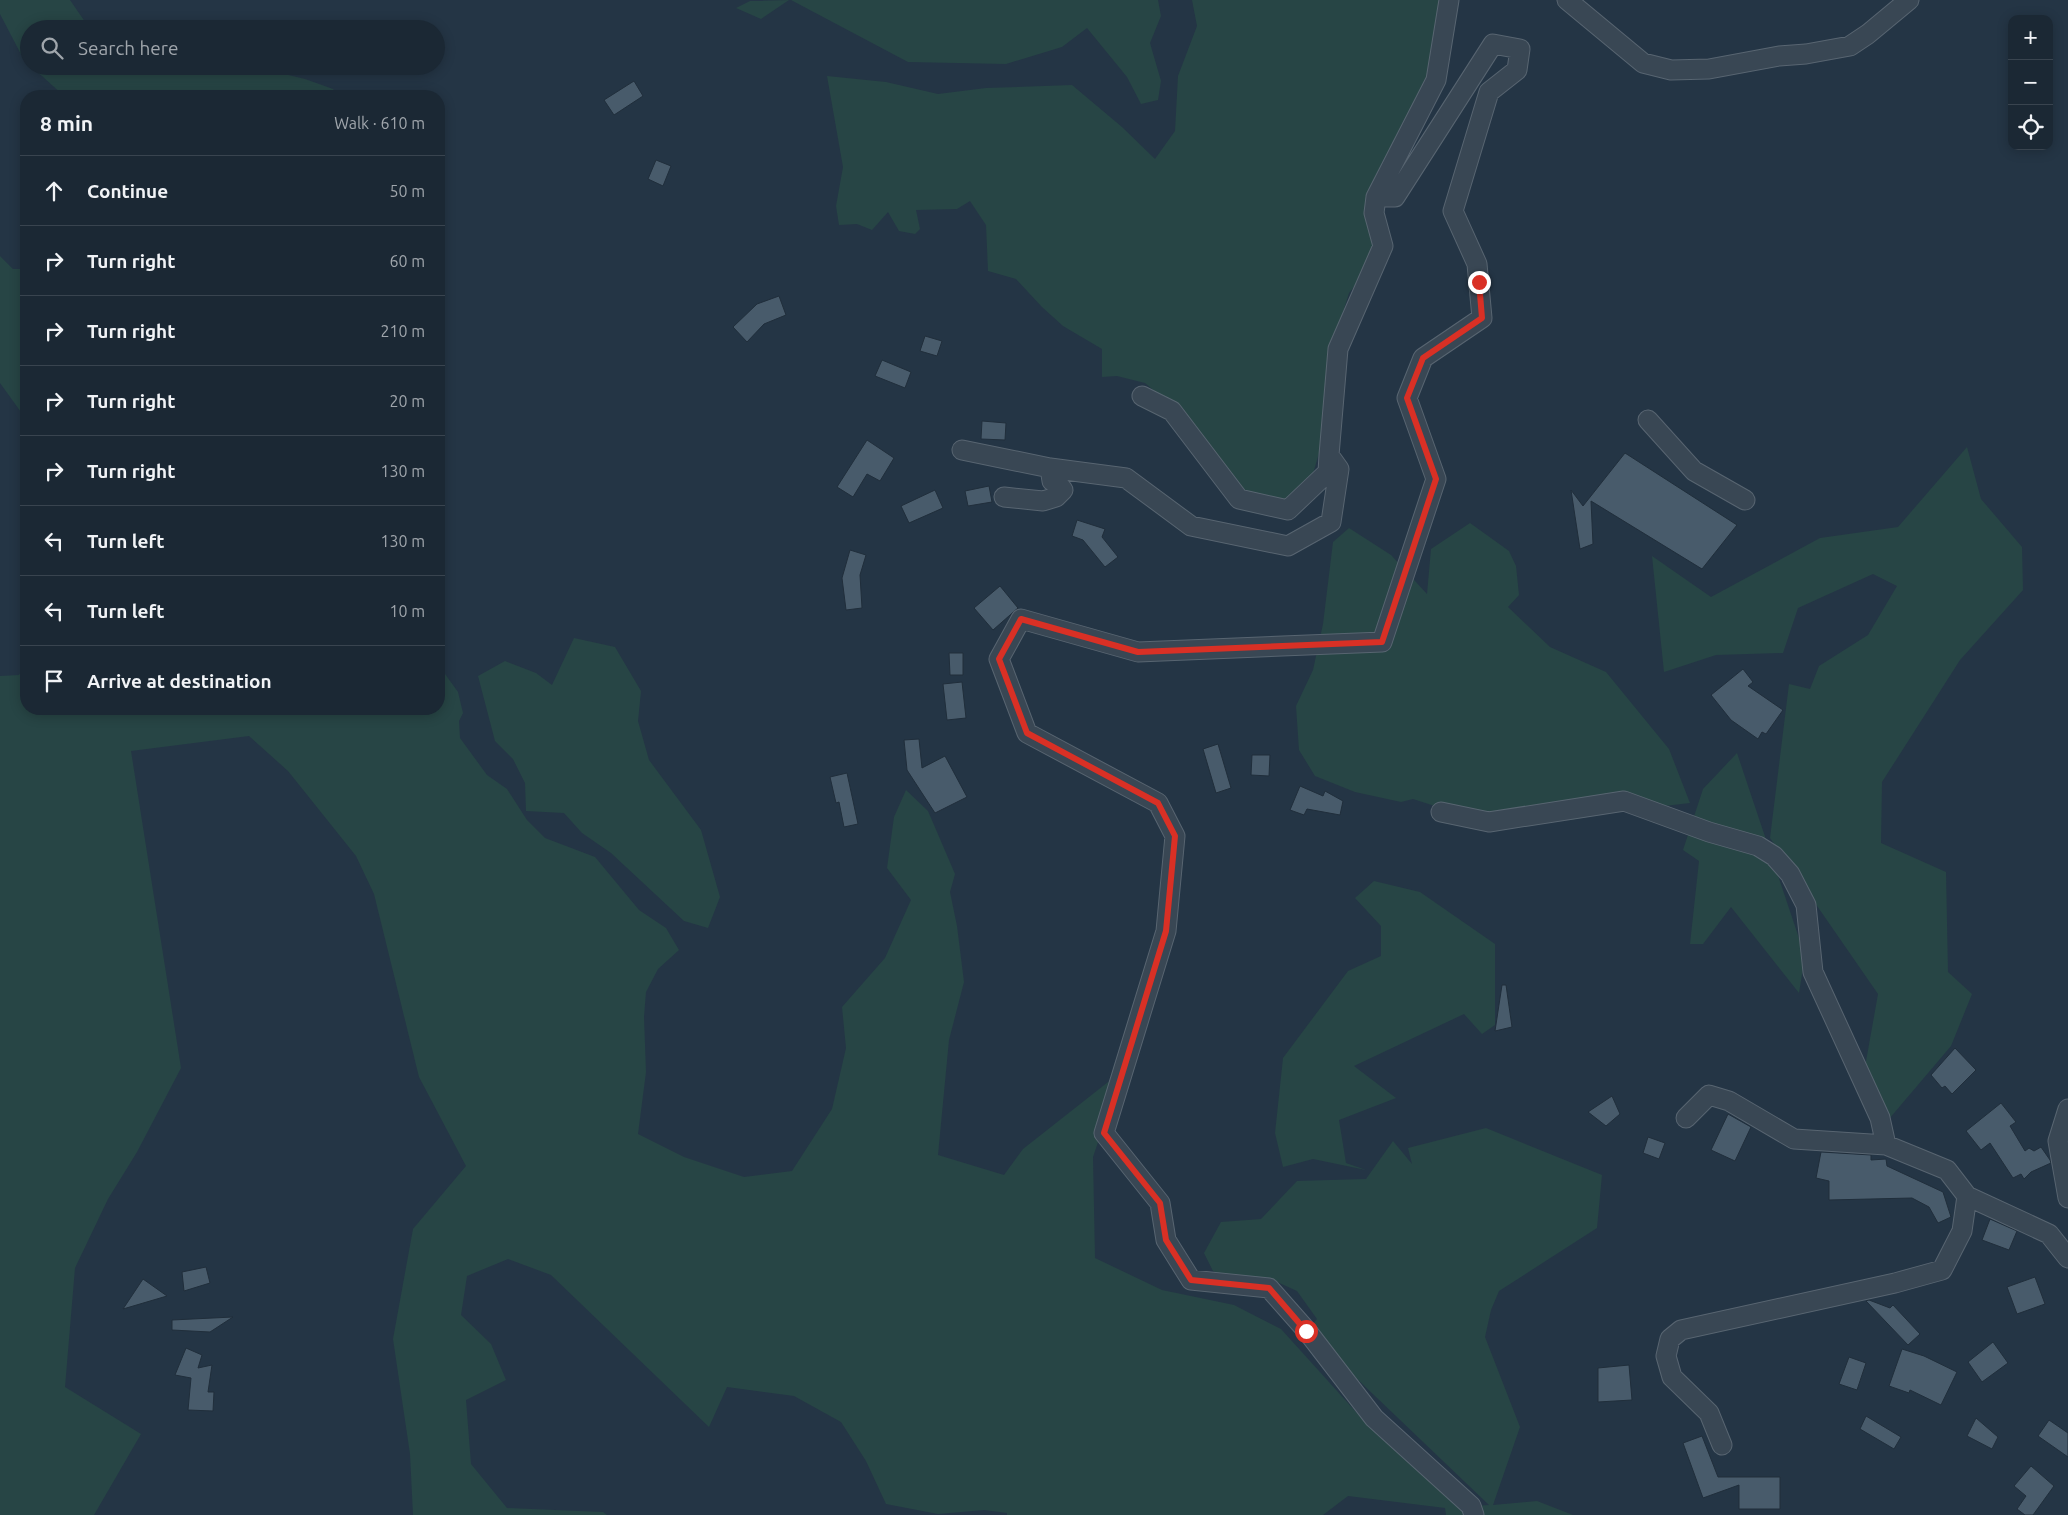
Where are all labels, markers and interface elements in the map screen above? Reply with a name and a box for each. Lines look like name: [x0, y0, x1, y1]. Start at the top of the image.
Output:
map controls: [2008, 15, 2053, 150]
button: +: [2008, 15, 2053, 60]
search box: [20, 20, 445, 75]
icon: search: [38, 34, 66, 62]
text: Search here: [78, 37, 178, 59]
button: −: [2008, 60, 2053, 105]
button: locate: [2008, 105, 2053, 150]
text: 8 min: [40, 111, 93, 135]
text: Walk · 610 m: [334, 114, 425, 132]
icon: ahead: [40, 177, 68, 205]
text: Continue: [87, 180, 168, 202]
text: 50 m: [389, 182, 425, 200]
icon: right: [40, 247, 68, 275]
text: Turn right: [87, 250, 175, 272]
text: 60 m: [389, 252, 425, 270]
route end: [1468, 271, 1491, 294]
icon: right: [40, 317, 68, 345]
text: Turn right: [87, 320, 175, 342]
text: 210 m: [380, 322, 425, 340]
icon: right: [40, 387, 68, 415]
text: Turn right: [87, 390, 175, 412]
text: 20 m: [389, 392, 425, 410]
icon: right: [40, 457, 68, 485]
text: Turn right: [87, 460, 175, 482]
text: 130 m: [380, 462, 425, 480]
icon: left: [40, 527, 68, 555]
text: Turn left: [87, 530, 165, 552]
text: 130 m: [380, 532, 425, 550]
icon: left: [40, 597, 68, 625]
text: Turn left: [87, 600, 165, 622]
text: 10 m: [389, 602, 425, 620]
icon: arrive: [40, 667, 68, 695]
text: Arrive at destination: [87, 670, 272, 692]
route start: [1295, 1320, 1318, 1343]

